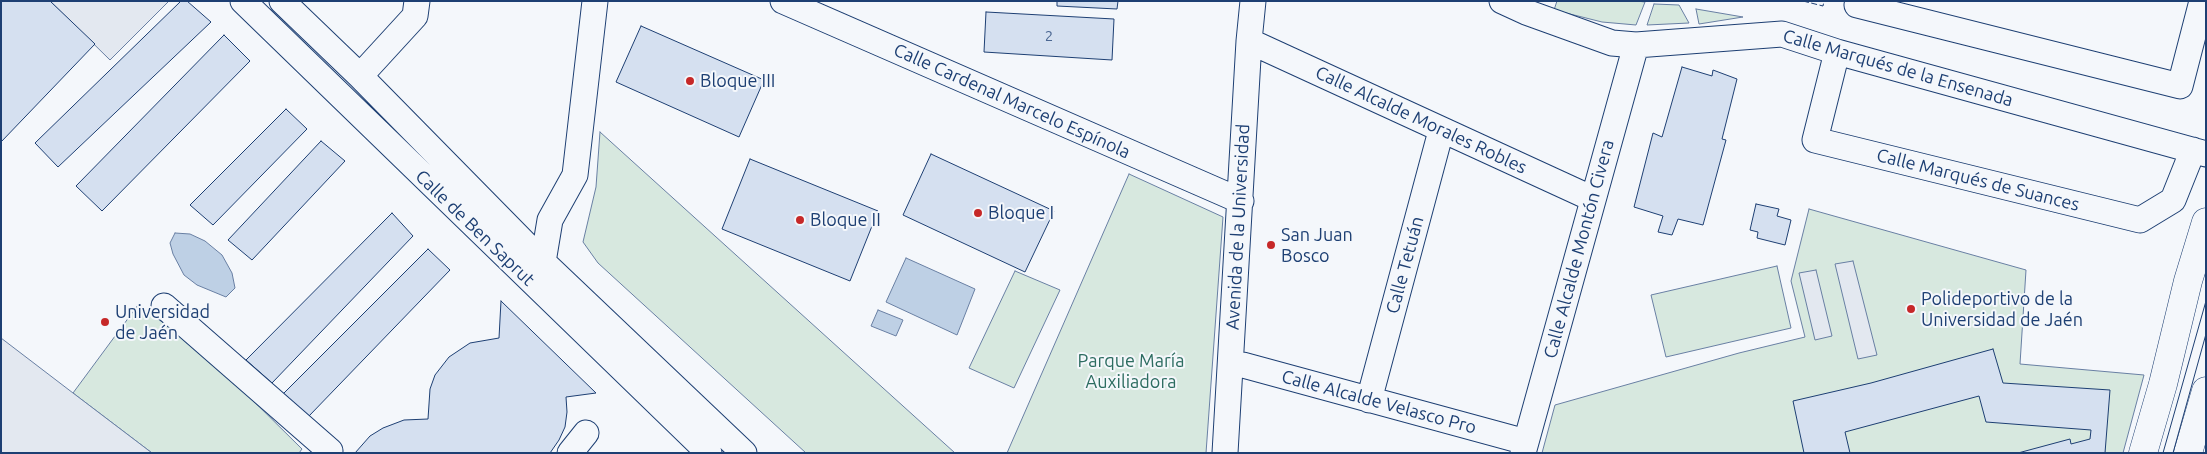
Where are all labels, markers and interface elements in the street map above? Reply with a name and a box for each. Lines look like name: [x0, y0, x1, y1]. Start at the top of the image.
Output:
street label: Calle Marqués de la Ensenada: [1780, 25, 2016, 111]
house number: 2: [1045, 27, 1053, 45]
street label: Calle Cardenal Marcelo Espínola: [890, 39, 1134, 163]
street label: Calle Alcalde Morales Robles: [1312, 61, 1530, 179]
place label: Bloque III: [700, 70, 775, 92]
marker: Bloque III: [684, 75, 696, 87]
street label: Avenida de la Universidad: [1222, 123, 1254, 331]
street label: Calle Alcalde Montón Civera: [1539, 137, 1619, 361]
street label: Calle Marqués de Suances: [1874, 144, 2082, 216]
street label: Calle de Ben Saprut: [411, 166, 539, 290]
place label: Bloque I: [988, 202, 1054, 224]
marker: Bloque I: [972, 207, 984, 219]
place label: Bloque II: [810, 209, 881, 231]
marker: Bloque II: [794, 214, 806, 226]
street label: Calle Tetuán: [1382, 214, 1428, 316]
place label: San Juan Bosco: [1281, 224, 1353, 266]
marker: San Juan Bosco: [1265, 239, 1277, 251]
place label: Polideportivo de la Universidad de Jaén: [1921, 288, 2083, 330]
place label: Universidad de Jaén: [115, 301, 210, 344]
marker: Polideportivo de la Universidad de Jaén: [1905, 303, 1917, 315]
marker: Universidad de Jaén: [99, 316, 111, 328]
park label: Parque María Auxiliadora: [1078, 350, 1184, 392]
street label: Calle Alcalde Velasco Pro: [1279, 366, 1479, 438]

